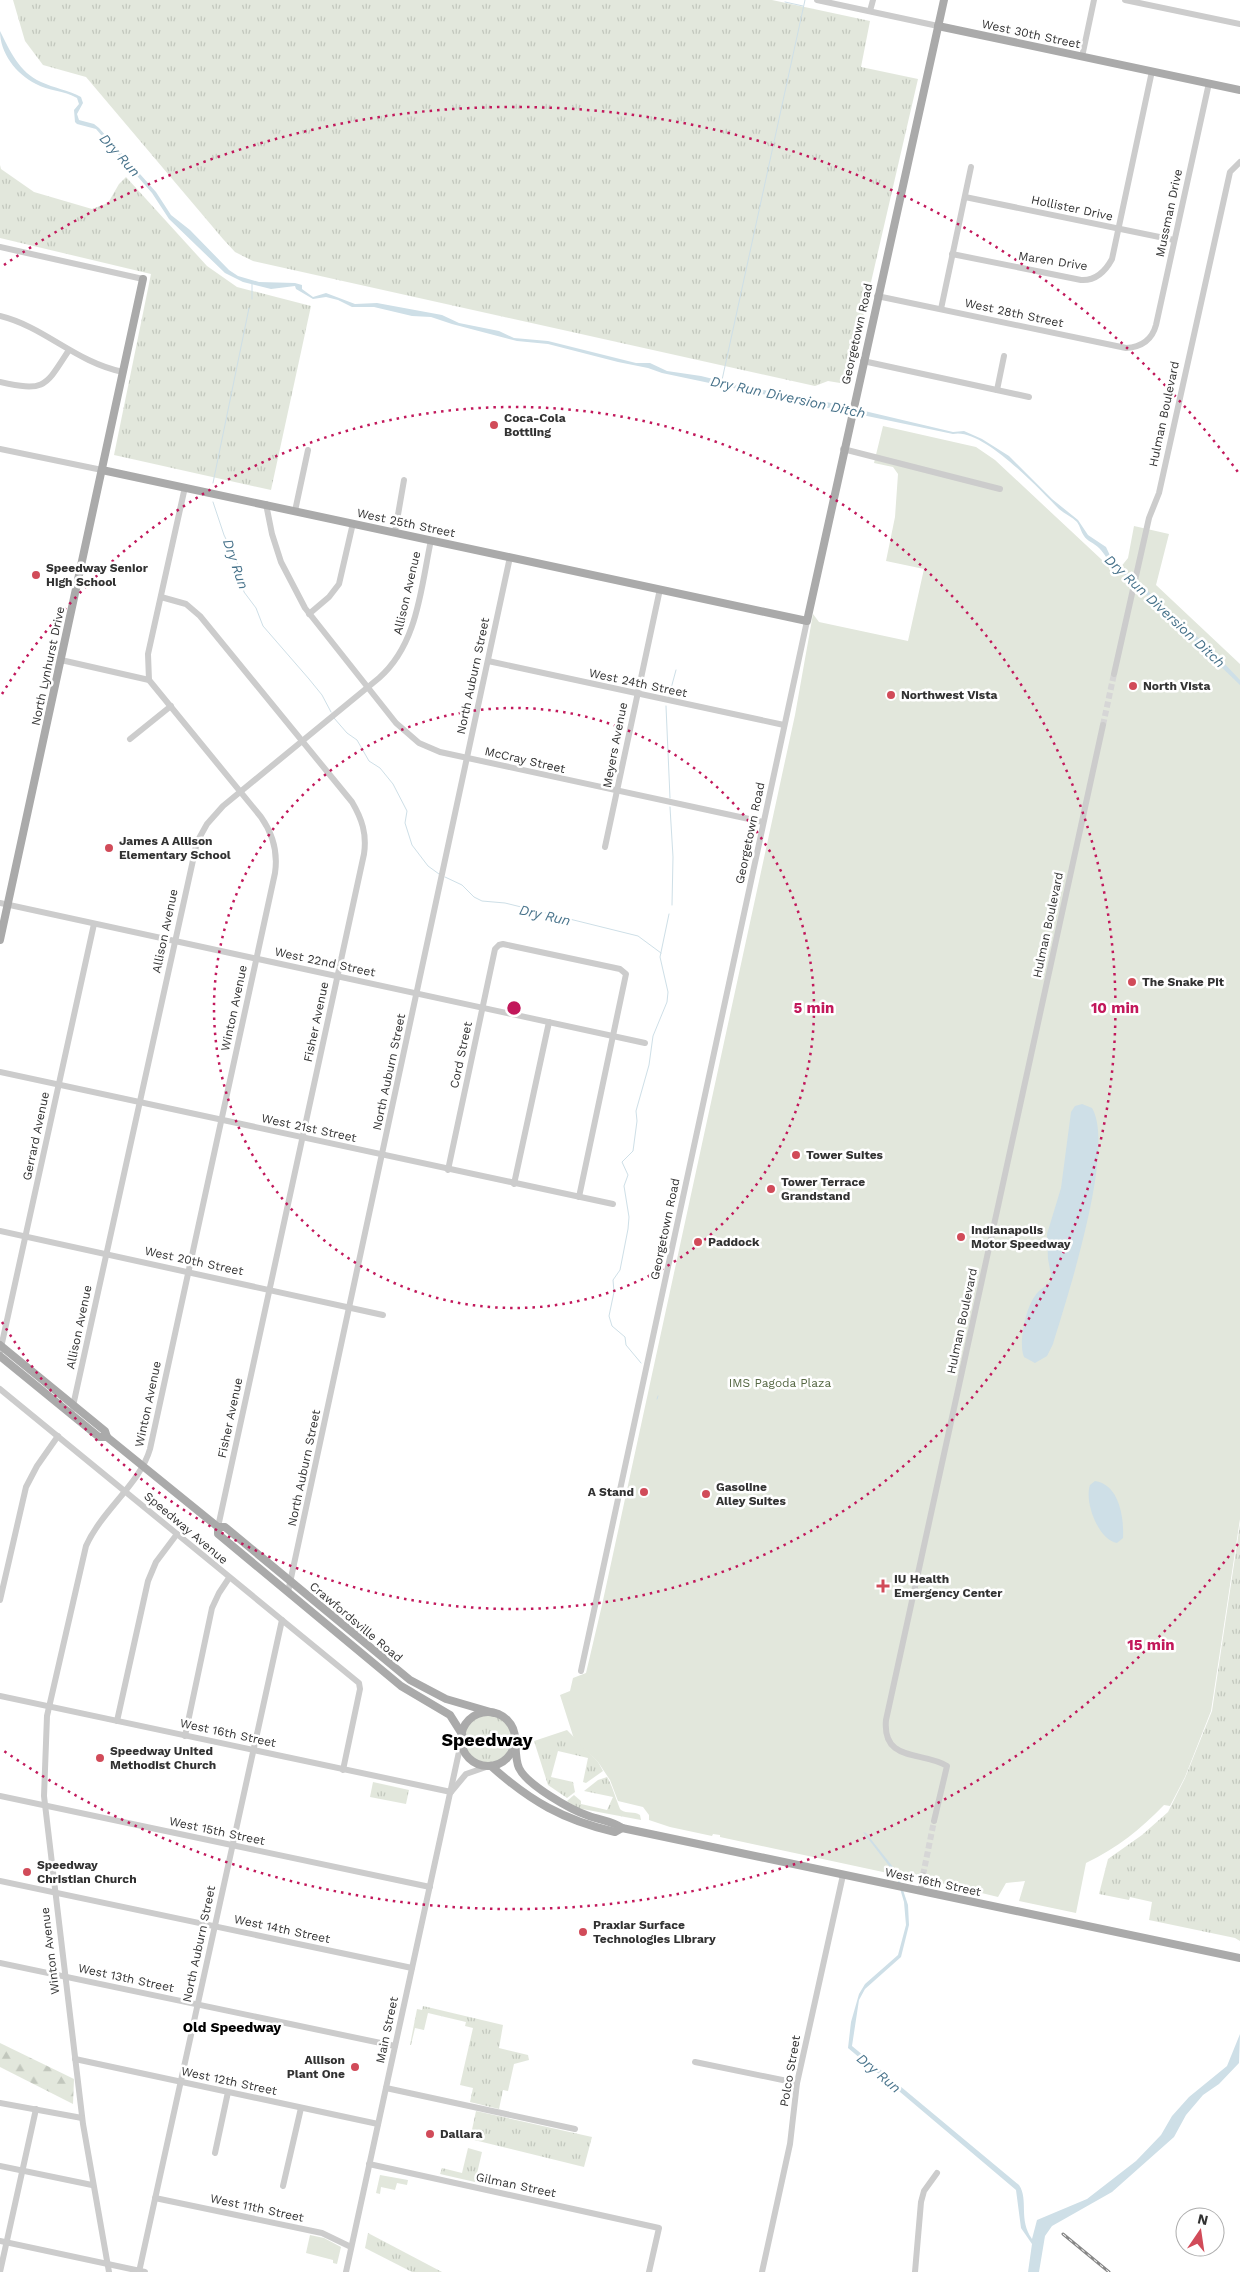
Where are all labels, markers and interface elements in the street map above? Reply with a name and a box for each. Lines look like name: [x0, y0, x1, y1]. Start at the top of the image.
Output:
street label: West 30th Street: [980, 17, 1082, 51]
water label: Dry Run: [97, 130, 143, 180]
street label: Mussman Drive: [1153, 168, 1185, 258]
street label: Hollister Drive: [1030, 192, 1114, 224]
street label: Maren Drive: [1017, 249, 1089, 273]
street label: Georgetown Road: [839, 282, 875, 386]
street label: West 28th Street: [963, 296, 1065, 330]
street label: Hulman Boulevard: [1146, 360, 1182, 468]
water label: Dry Run Diversion Ditch: [709, 373, 867, 421]
place label: Coca-Cola Bottling: [504, 411, 566, 439]
marker: Coca-Cola Bottling: [488, 419, 500, 431]
street label: West 25th Street: [356, 506, 456, 540]
water label: Dry Run: [220, 537, 252, 591]
street label: Allison Avenue: [391, 550, 423, 636]
water label: Dry Run Diversion Ditch: [1102, 551, 1228, 671]
place label: Speedway Senior High School: [46, 561, 149, 589]
marker: Speedway Senior High School: [30, 569, 42, 581]
street label: North Lynhurst Drive: [29, 605, 67, 727]
street label: North Auburn Street: [454, 616, 492, 736]
street label: West 24th Street: [588, 666, 688, 700]
place label: North Vista: [1143, 679, 1210, 693]
marker: North Vista: [1127, 680, 1139, 692]
place label: Northwest Vista: [901, 688, 998, 702]
marker: Northwest Vista: [885, 689, 897, 701]
street label: Meyers Avenue: [600, 701, 630, 789]
street label: McCray Street: [483, 744, 567, 776]
street label: Georgetown Road: [732, 781, 768, 885]
place label: James A Allison Elementary School: [119, 834, 231, 862]
marker: James A Allison Elementary School: [103, 842, 115, 854]
street label: Hulman Boulevard: [1030, 871, 1066, 979]
street label: Allison Avenue: [149, 888, 181, 974]
water label: Dry Run: [518, 901, 572, 929]
street label: West 22nd Street: [273, 944, 377, 980]
street label: Winton Avenue: [218, 964, 250, 1052]
place label: The Snake Pit: [1142, 975, 1225, 989]
marker: The Snake Pit: [1126, 976, 1138, 988]
street label: Fisher Avenue: [301, 980, 331, 1063]
centre of rings: [505, 999, 523, 1017]
text: 5 min: [794, 999, 834, 1017]
text: 10 min: [1091, 999, 1139, 1017]
street label: North Auburn Street: [370, 1012, 408, 1132]
street label: Cord Street: [447, 1020, 475, 1090]
street label: Gerrard Avenue: [20, 1090, 52, 1182]
street label: West 21st Street: [260, 1111, 358, 1145]
place label: Tower Suites: [806, 1148, 884, 1162]
marker: Tower Suites: [790, 1149, 802, 1161]
place label: Tower Terrace Grandstand: [781, 1175, 865, 1203]
street label: Georgetown Road: [647, 1177, 683, 1281]
marker: Tower Terrace Grandstand: [765, 1183, 777, 1195]
place label: Indianapolis Motor Speedway: [971, 1223, 1071, 1251]
marker: Indianapolis Motor Speedway: [955, 1231, 967, 1243]
place label: Paddock: [708, 1235, 760, 1249]
marker: Paddock: [692, 1236, 704, 1248]
street label: West 20th Street: [143, 1244, 245, 1278]
street label: Hulman Boulevard: [944, 1267, 980, 1375]
street label: Allison Avenue: [63, 1284, 95, 1370]
street label: Winton Avenue: [132, 1360, 164, 1448]
street label: Fisher Avenue: [215, 1376, 245, 1459]
park label: IMS Pagoda Plaza: [729, 1376, 831, 1390]
street label: North Auburn Street: [285, 1408, 323, 1528]
place label: Gasoline Alley Suites: [716, 1480, 786, 1508]
place label: A Stand: [588, 1485, 634, 1499]
marker: A Stand: [638, 1486, 650, 1498]
marker: Gasoline Alley Suites: [700, 1488, 712, 1500]
street label: Speedway Avenue: [141, 1489, 231, 1567]
place label: IU Health Emergency Center: [894, 1572, 1003, 1600]
street label: Crawfordsville Road: [307, 1579, 405, 1665]
marker: IU Health Emergency Center: [876, 1579, 890, 1593]
text: 15 min: [1127, 1636, 1175, 1654]
street label: West 16th Street: [179, 1716, 277, 1750]
district label: Speedway: [441, 1729, 533, 1750]
place label: Speedway United Methodist Church: [110, 1744, 216, 1772]
marker: Speedway United Methodist Church: [94, 1752, 106, 1764]
street label: West 15th Street: [168, 1814, 266, 1848]
place label: Speedway Christian Church: [37, 1858, 137, 1886]
street label: West 16th Street: [884, 1865, 982, 1899]
marker: Speedway Christian Church: [21, 1866, 33, 1878]
street label: North Auburn Street: [180, 1884, 218, 2004]
street label: Winton Avenue: [38, 1907, 62, 1995]
street label: West 14th Street: [233, 1912, 331, 1946]
place label: Praxiar Surface Technologies Library: [593, 1918, 716, 1946]
marker: Praxiar Surface Technologies Library: [577, 1926, 589, 1938]
street label: West 13th Street: [77, 1961, 175, 1995]
street label: Main Street: [373, 1995, 401, 2065]
district label: Old Speedway: [183, 2019, 281, 2035]
street label: Polco Street: [777, 2034, 803, 2108]
water label: Dry Run: [854, 2050, 904, 2096]
place label: Allison Plant One: [287, 2053, 345, 2081]
marker: Allison Plant One: [349, 2061, 361, 2073]
street label: West 12th Street: [180, 2064, 278, 2098]
place label: Dallara: [440, 2127, 482, 2141]
marker: Dallara: [424, 2128, 436, 2140]
street label: Gilman Street: [475, 2170, 557, 2200]
street label: West 11th Street: [209, 2191, 305, 2225]
north arrow: [1175, 2207, 1225, 2257]
text: N: [1196, 2210, 1210, 2228]

